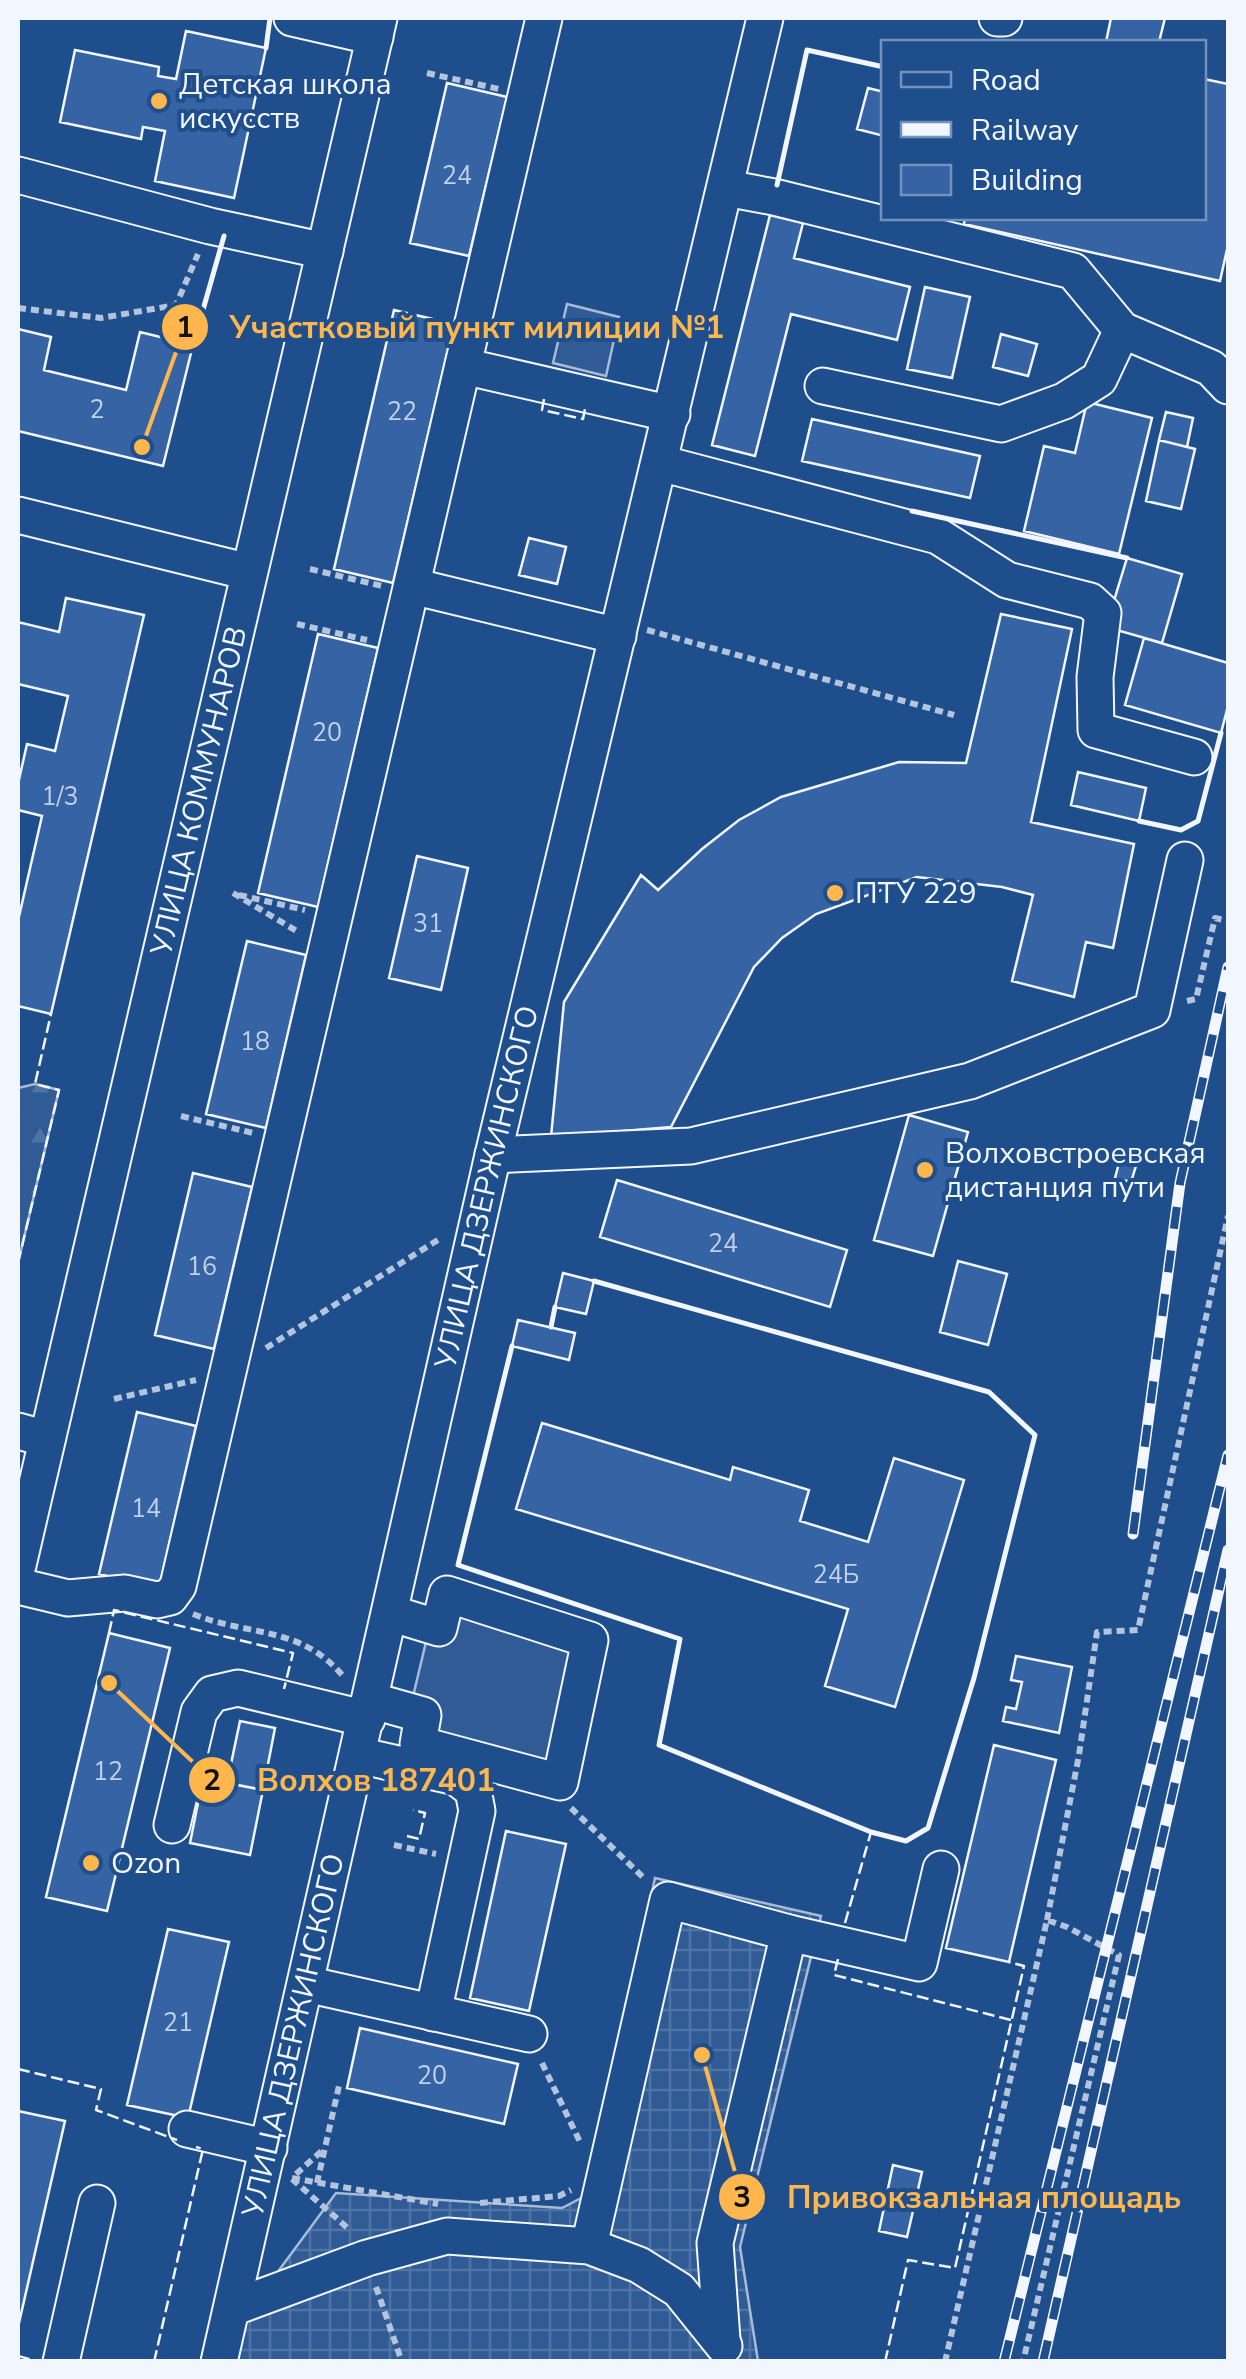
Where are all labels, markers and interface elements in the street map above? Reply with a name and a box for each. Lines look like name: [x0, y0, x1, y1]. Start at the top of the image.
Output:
legend: [881, 40, 1206, 220]
text: Road: [971, 60, 1041, 101]
place label: Детская школа искусств: [179, 64, 392, 139]
marker: Детская школа искусств: [148, 90, 170, 112]
text: Railway: [971, 110, 1079, 151]
house number: 24: [442, 159, 472, 193]
text: Building: [971, 160, 1083, 201]
callout: Участковый пункт милиции №1: [160, 296, 745, 358]
text: Участковый пункт милиции №1: [228, 306, 725, 349]
text: 1: [176, 307, 194, 348]
house number: 2: [89, 393, 105, 427]
house number: 22: [387, 395, 417, 429]
street label: УЛИЦА КОММУНАРОВ: [140, 622, 257, 960]
house number: 20: [312, 716, 342, 750]
house number: 1/3: [41, 780, 79, 814]
place label: ПТУ 229: [855, 873, 977, 914]
marker: ПТУ 229: [824, 882, 846, 904]
house number: 31: [413, 907, 443, 941]
street label: УЛИЦА ДЗЕРЖИНСКОГО: [424, 1001, 549, 1374]
house number: 18: [240, 1025, 270, 1059]
place label: Волховстроевская дистанция пути: [945, 1133, 1206, 1208]
marker: Волховстроевская дистанция пути: [914, 1159, 936, 1181]
house number: 24: [708, 1227, 738, 1261]
house number: 16: [187, 1250, 217, 1284]
house number: 14: [131, 1492, 161, 1526]
house number: 24Б: [813, 1558, 859, 1592]
callout: Волхов 187401: [187, 1749, 515, 1811]
house number: 12: [93, 1755, 123, 1789]
text: Волхов 187401: [257, 1759, 495, 1802]
text: 2: [203, 1760, 221, 1801]
place label: Ozon: [111, 1843, 181, 1884]
street label: УЛИЦА ДЗЕРЖИНСКОГО: [232, 1850, 354, 2222]
marker: Ozon: [80, 1852, 102, 1874]
house number: 21: [163, 2006, 193, 2040]
house number: 20: [417, 2059, 447, 2093]
callout: Привокзальная площадь: [717, 2166, 1201, 2228]
text: Привокзальная площадь: [787, 2176, 1181, 2219]
text: 3: [733, 2177, 751, 2218]

